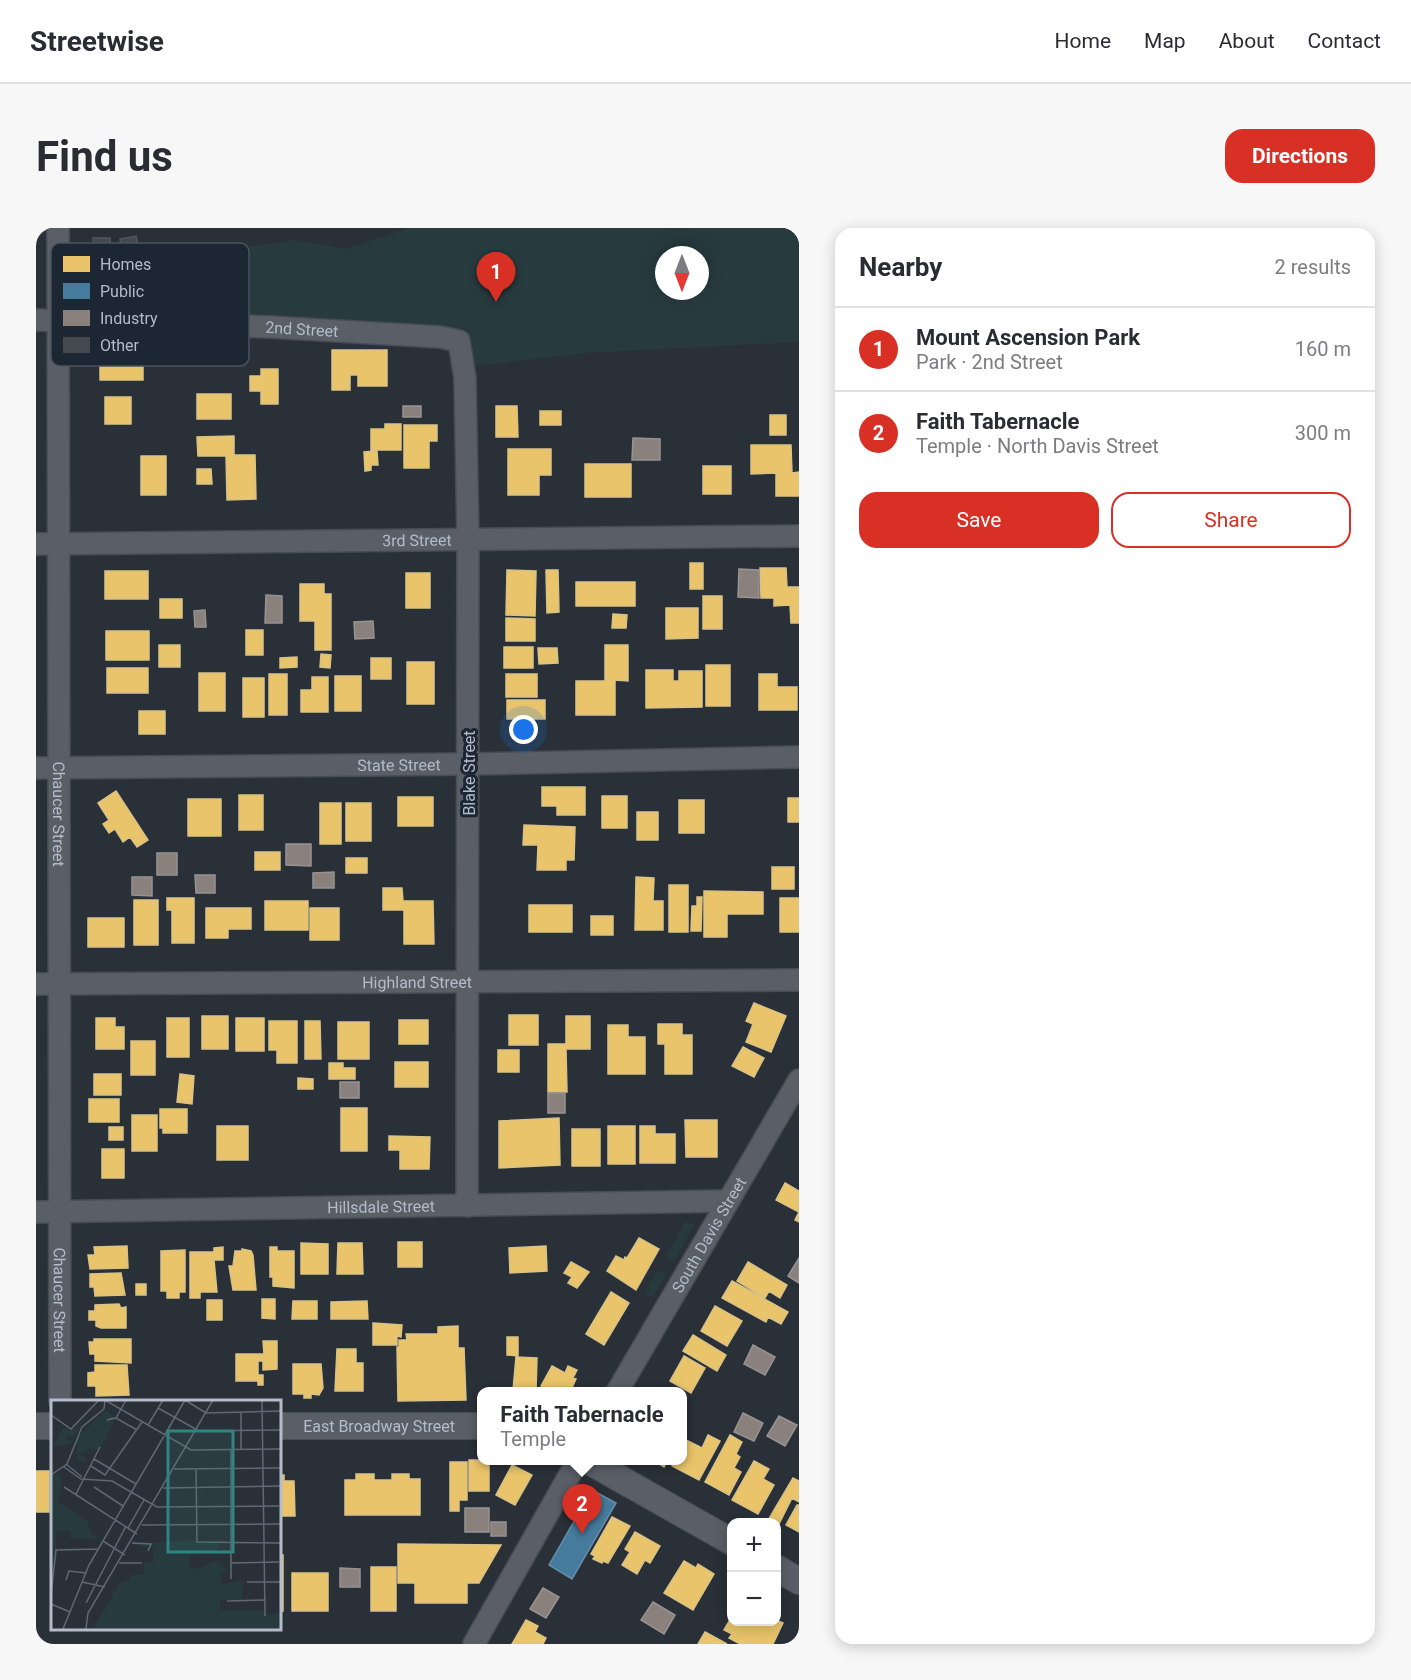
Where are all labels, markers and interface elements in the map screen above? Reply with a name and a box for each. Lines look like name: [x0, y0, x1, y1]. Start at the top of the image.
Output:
text: Streetwise: [30, 25, 164, 58]
text: Home: [1055, 29, 1111, 53]
text: Map: [1144, 29, 1186, 53]
text: About: [1219, 29, 1275, 53]
text: Contact: [1308, 29, 1381, 53]
button: Directions: [1225, 129, 1375, 183]
text: Find us: [36, 132, 173, 181]
legend: [51, 243, 249, 366]
north arrow: [655, 246, 709, 300]
text: Nearby: [859, 252, 942, 282]
pin: 1: [476, 253, 516, 302]
text: Homes: [100, 255, 151, 274]
text: 2 results: [1275, 255, 1351, 279]
text: Public: [100, 282, 144, 301]
text: Industry: [100, 309, 158, 328]
street label: 2nd Street: [265, 318, 339, 341]
text: Mount Ascension Park: [916, 325, 1140, 350]
text: Other: [100, 336, 140, 355]
text: 1: [873, 337, 884, 361]
text: 160 m: [1295, 337, 1351, 361]
text: Park · 2nd Street: [916, 350, 1063, 374]
text: Faith Tabernacle: [916, 409, 1079, 434]
text: 2: [873, 421, 884, 445]
text: 300 m: [1295, 421, 1351, 445]
text: Temple · North Davis Street: [916, 434, 1159, 458]
button: Save: [859, 492, 1099, 548]
button: Share: [1111, 492, 1351, 548]
street label: 3rd Street: [382, 531, 452, 550]
your location: [509, 715, 538, 744]
street label: Blake Street: [460, 730, 479, 816]
street label: State Street: [357, 755, 441, 775]
street label: Chaucer Street: [49, 761, 68, 867]
street label: Highland Street: [362, 973, 472, 992]
street label: South Davis Street: [668, 1174, 750, 1296]
street label: Hillsdale Street: [327, 1197, 435, 1217]
street label: Chaucer Street: [50, 1247, 69, 1353]
popup: [477, 1387, 687, 1465]
inset map: [51, 1400, 280, 1629]
text: Faith Tabernacle: [500, 1402, 664, 1427]
street label: East Broadway Street: [303, 1417, 455, 1436]
text: Temple: [500, 1427, 566, 1451]
pin: 2: [562, 1484, 602, 1534]
map controls: [727, 1518, 781, 1626]
button: +: [727, 1518, 781, 1572]
button: −: [727, 1572, 781, 1626]

